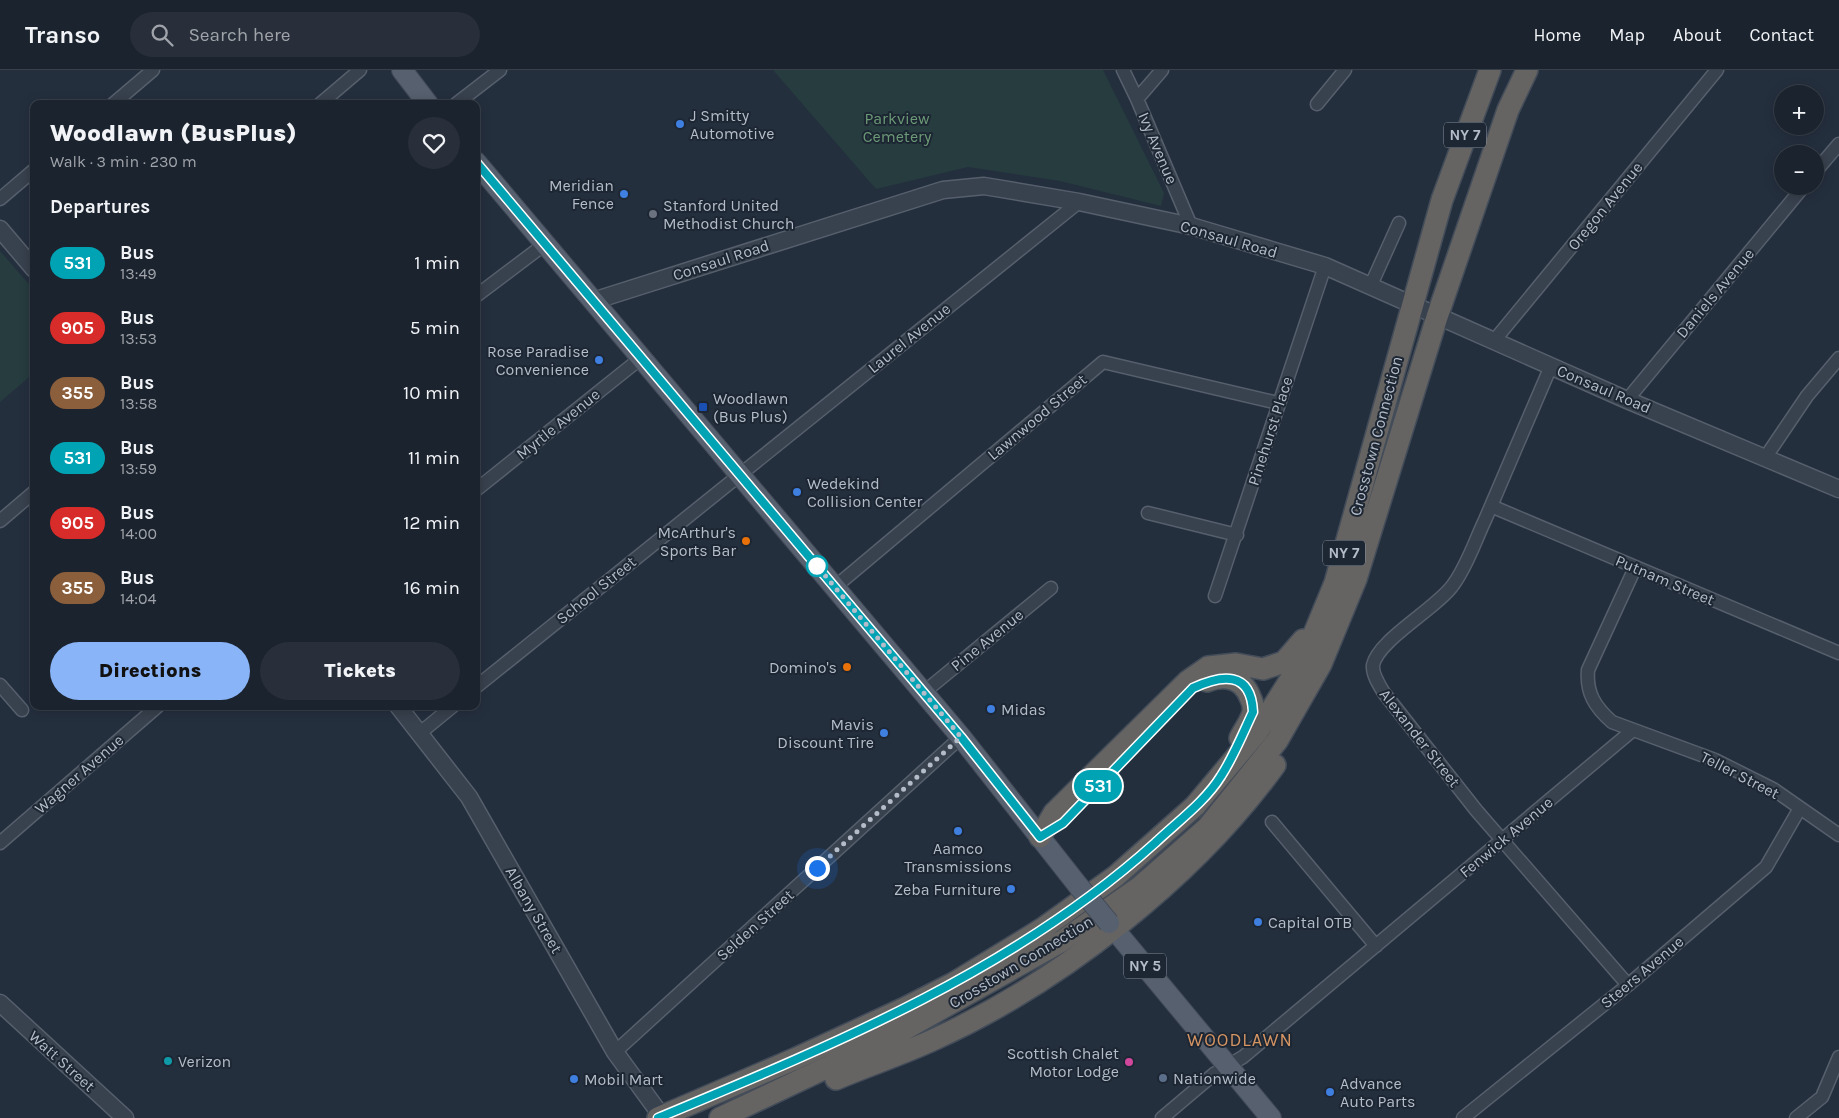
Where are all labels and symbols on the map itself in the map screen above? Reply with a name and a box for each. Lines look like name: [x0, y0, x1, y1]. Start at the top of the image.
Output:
place label: J Smitty Automotive: [690, 106, 774, 143]
park label: Parkview Cemetery: [863, 109, 932, 146]
street label: Ivy Avenue: [1134, 109, 1182, 187]
marker: J Smitty Automotive: [674, 118, 686, 130]
road number: NY 7: [1444, 122, 1486, 148]
street label: Oregon Avenue: [1564, 158, 1646, 254]
place label: Meridian Fence: [549, 176, 614, 213]
marker: Meridian Fence: [618, 188, 630, 200]
place label: Stanford United Methodist Church: [663, 196, 795, 233]
marker: Stanford United Methodist Church: [647, 208, 659, 220]
street label: Consaul Road: [1178, 216, 1280, 262]
street label: Consaul Road: [670, 235, 772, 285]
street label: Daniels Avenue: [1672, 244, 1758, 342]
street label: Laurel Avenue: [864, 299, 954, 377]
place label: Rose Paradise Convenience: [487, 342, 589, 379]
marker: Rose Paradise Convenience: [593, 354, 605, 366]
street label: Crosstown Connection: [1346, 354, 1406, 518]
street label: Consaul Road: [1554, 361, 1654, 417]
street label: Lawnwood Street: [983, 370, 1091, 464]
street label: Pinehurst Place: [1243, 374, 1297, 488]
street label: Myrtle Avenue: [512, 385, 604, 463]
place label: Woodlawn (Bus Plus): [713, 389, 788, 426]
marker: Woodlawn (Bus Plus): [697, 401, 709, 413]
place label: Wedekind Collision Center: [807, 474, 923, 511]
marker: Wedekind Collision Center: [791, 486, 803, 498]
place label: McArthur's Sports Bar: [657, 523, 736, 560]
marker: McArthur's Sports Bar: [740, 535, 752, 547]
road number: NY 7: [1323, 540, 1365, 566]
street label: Putnam Street: [1613, 551, 1717, 609]
street label: School Street: [552, 552, 640, 628]
unlabelled marker: [806, 555, 828, 577]
street label: Pine Avenue: [947, 605, 1027, 675]
place label: Domino's: [769, 658, 837, 677]
marker: Domino's: [841, 661, 853, 673]
street label: Alexander Street: [1376, 685, 1464, 791]
place label: Midas: [1001, 700, 1046, 719]
marker: Midas: [985, 703, 997, 715]
place label: Mavis Discount Tire: [777, 715, 874, 752]
marker: Mavis Discount Tire: [878, 727, 890, 739]
street label: Wagner Avenue: [31, 730, 127, 818]
street label: Teller Street: [1698, 747, 1782, 803]
line badge: 531: [1069, 770, 1127, 802]
street label: Fenwick Avenue: [1455, 792, 1557, 882]
marker: Aamco Transmissions: [952, 825, 964, 837]
place label: Aamco Transmissions: [904, 839, 1012, 876]
your location: [805, 856, 830, 881]
street label: Albany Street: [502, 863, 566, 957]
place label: Zeba Furniture: [894, 880, 1001, 899]
marker: Zeba Furniture: [1005, 883, 1017, 895]
street label: Selden Street: [712, 885, 798, 965]
street label: Crosstown Connection: [946, 911, 1096, 1013]
place label: Capital OTB: [1268, 913, 1352, 932]
marker: Capital OTB: [1252, 916, 1264, 928]
street label: Steers Avenue: [1597, 932, 1687, 1012]
road number: NY 5: [1124, 954, 1166, 978]
street label: Watt Street: [25, 1026, 99, 1096]
district label: WOODLAWN: [1187, 1029, 1293, 1051]
place label: Scottish Chalet Motor Lodge: [1007, 1044, 1119, 1081]
place label: Verizon: [178, 1052, 231, 1071]
marker: Verizon: [162, 1055, 174, 1067]
marker: Scottish Chalet Motor Lodge: [1123, 1056, 1135, 1068]
place label: Nationwide: [1173, 1069, 1256, 1088]
place label: Mobil Mart: [584, 1070, 663, 1089]
marker: Nationwide: [1157, 1072, 1169, 1084]
marker: Mobil Mart: [568, 1073, 580, 1085]
place label: Advance Auto Parts: [1340, 1074, 1415, 1111]
marker: Advance Auto Parts: [1324, 1086, 1336, 1098]

